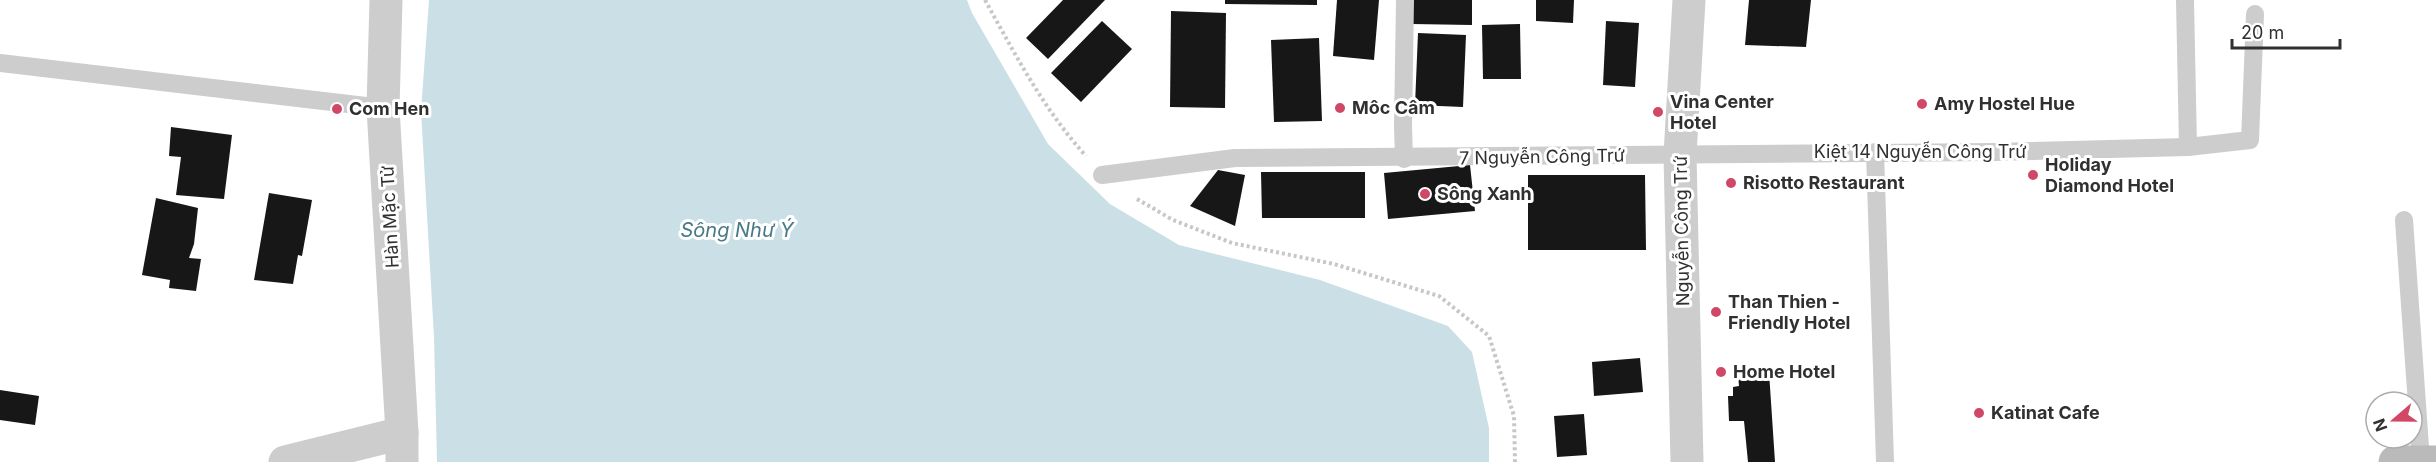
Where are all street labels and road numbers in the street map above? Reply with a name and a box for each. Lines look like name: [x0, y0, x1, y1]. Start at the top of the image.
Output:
street label: Kiệt 14 Nguyễn Công Trứ: [1814, 141, 2026, 162]
street label: 7 Nguyễn Công Trứ: [1459, 145, 1625, 168]
street label: Nguyễn Công Trứ: [1670, 156, 1693, 306]
street label: Hàn Mặc Tử: [376, 165, 403, 269]

